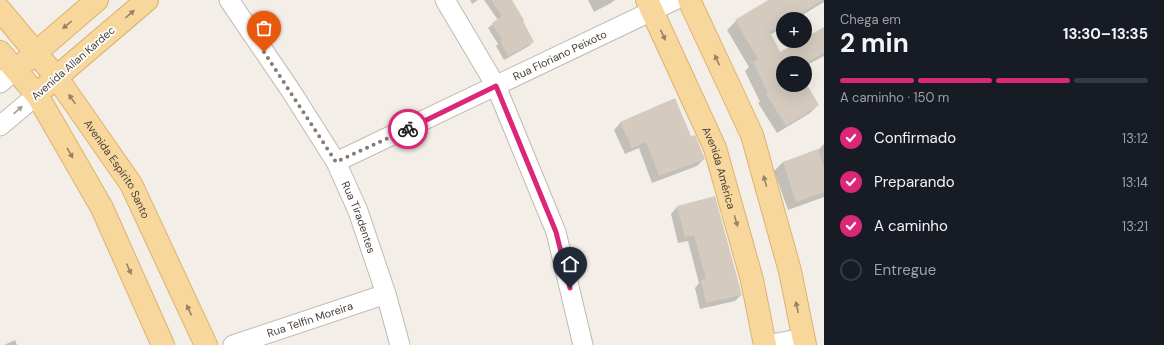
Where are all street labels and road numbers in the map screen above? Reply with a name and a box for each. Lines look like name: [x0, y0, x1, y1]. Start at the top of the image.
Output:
street label: Avenida Allan Kardec: [28, 23, 118, 103]
street label: Rua Floriano Peixoto: [511, 27, 609, 83]
street label: Avenida Espírito Santo: [81, 117, 153, 221]
street label: Avenida América: [699, 124, 739, 211]
street label: Rua Tiradentes: [339, 179, 379, 255]
street label: Rua Telfin Moreira: [265, 299, 355, 340]

